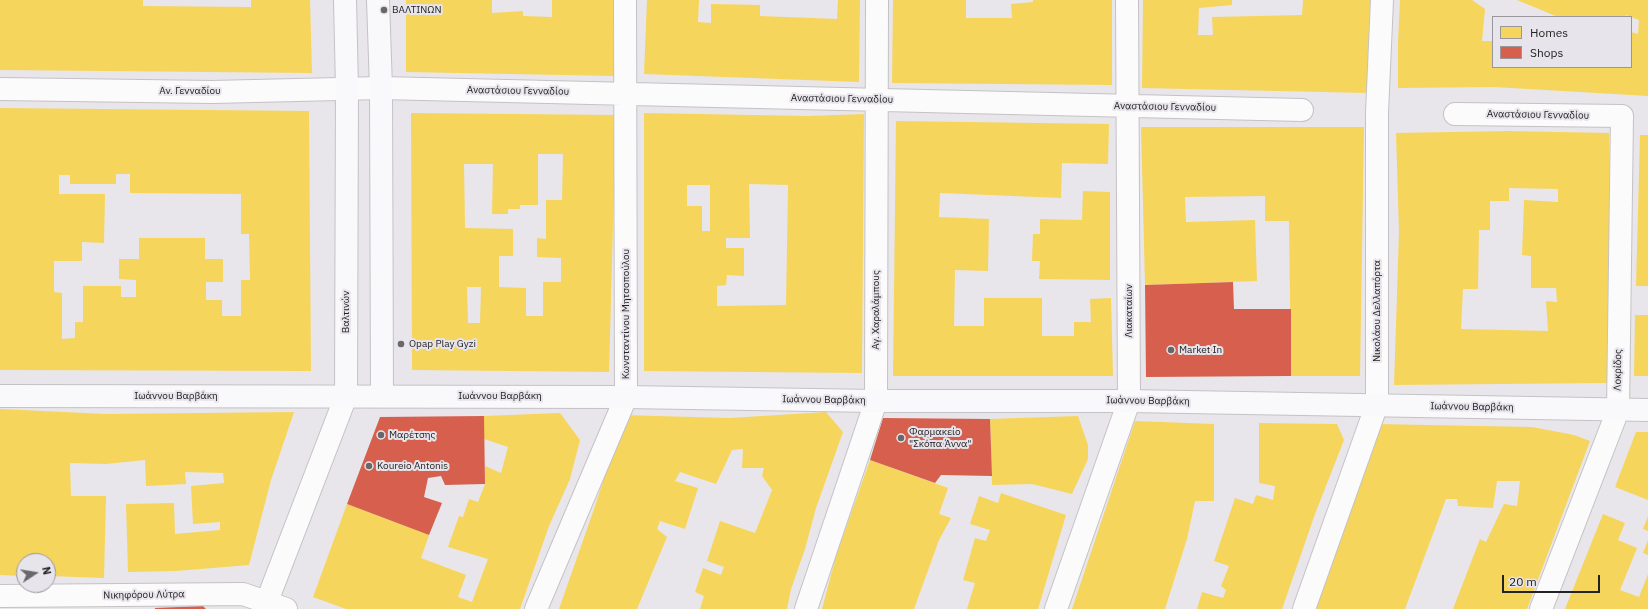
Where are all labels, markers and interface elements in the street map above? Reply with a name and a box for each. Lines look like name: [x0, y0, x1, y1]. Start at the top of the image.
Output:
place label: ΒΑΛΤΙΝΩΝ: [392, 4, 442, 16]
marker: ΒΑΛΤΙΝΩΝ: [379, 5, 389, 15]
legend: [1492, 16, 1632, 68]
text: Homes: [1530, 25, 1568, 40]
text: Shops: [1530, 45, 1563, 60]
street label: Αναστάσιου Γενναδίου: [467, 84, 569, 98]
street label: Αν. Γενναδίου: [159, 85, 221, 97]
street label: Αναστάσιου Γενναδίου: [791, 92, 893, 106]
street label: Αναστάσιου Γενναδίου: [1114, 100, 1216, 114]
street label: Αναστάσιου Γενναδίου: [1487, 108, 1589, 122]
street label: Κωνσταντίνου Μητσοπούλου: [620, 249, 632, 379]
street label: Νικολάου Δελλαπόρτα: [1371, 260, 1383, 362]
street label: Αγ. Χαραλάμπους: [870, 270, 882, 350]
street label: Λιακαταίων: [1123, 284, 1135, 338]
street label: Βαλτινών: [340, 291, 352, 333]
place label: Opap Play Gyzi: [409, 338, 476, 350]
marker: Opap Play Gyzi: [396, 339, 406, 349]
place label: Market In: [1179, 344, 1222, 356]
marker: Market In: [1166, 345, 1176, 355]
street label: Λοκρίδος: [1612, 349, 1624, 391]
street label: Ιωάννου Βαρβάκη: [134, 390, 218, 402]
street label: Ιωάννου Βαρβάκη: [458, 390, 542, 402]
street label: Ιωάννου Βαρβάκη: [782, 393, 866, 407]
street label: Ιωάννου Βαρβάκη: [1106, 394, 1190, 408]
street label: Ιωάννου Βαρβάκη: [1430, 400, 1514, 414]
place label: Φαρμακείο "Σκόπα Άννα": [909, 426, 971, 450]
place label: Μαρέτσης: [389, 429, 435, 441]
marker: Μαρέτσης: [376, 430, 386, 440]
marker: Φαρμακείο "Σκόπα Άννα": [896, 433, 906, 443]
place label: Koureio Antonis: [377, 460, 448, 472]
marker: Koureio Antonis: [364, 461, 374, 471]
north arrow: [16, 553, 56, 593]
text: N: [39, 565, 54, 576]
scale bar: [1504, 567, 1602, 593]
text: 20 m: [1509, 574, 1537, 589]
street label: Νικηφόρου Λύτρα: [103, 588, 185, 602]

